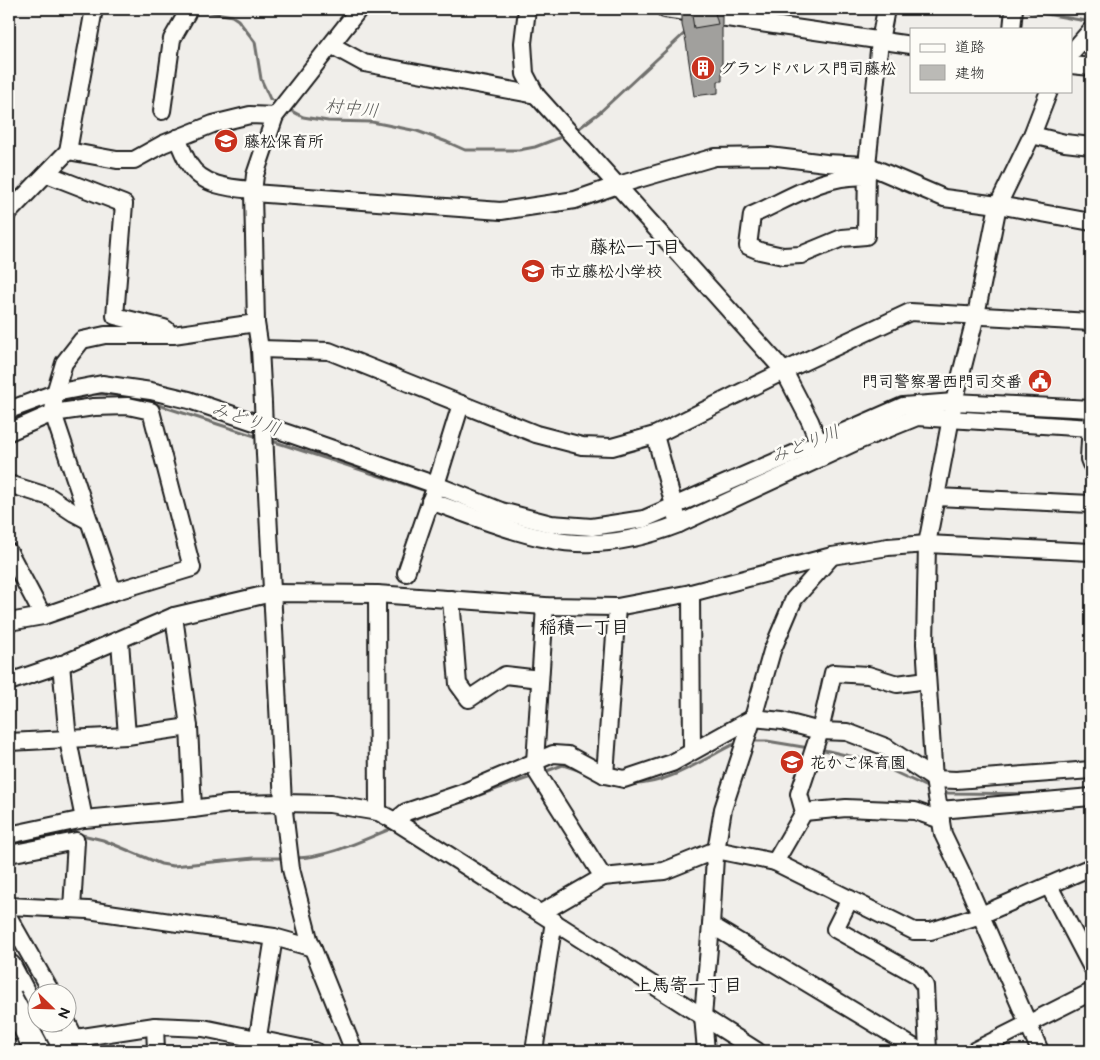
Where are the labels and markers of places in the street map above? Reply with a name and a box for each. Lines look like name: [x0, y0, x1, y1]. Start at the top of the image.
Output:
building icon: グランドパレス門司藤松: [690, 55, 716, 81]
place label: グランドパレス門司藤松: [720, 60, 896, 79]
school or university icon: 藤松保育所: [213, 128, 239, 154]
place label: 藤松保育所: [244, 133, 324, 152]
school or university icon: 市立藤松小学校: [520, 258, 546, 284]
place label: 市立藤松小学校: [550, 263, 662, 282]
public building icon: 門司警察署西門司交番: [1027, 368, 1053, 394]
place label: 門司警察署西門司交番: [862, 373, 1022, 392]
school or university icon: 花かご保育園: [779, 749, 805, 775]
place label: 花かご保育園: [810, 754, 906, 773]

